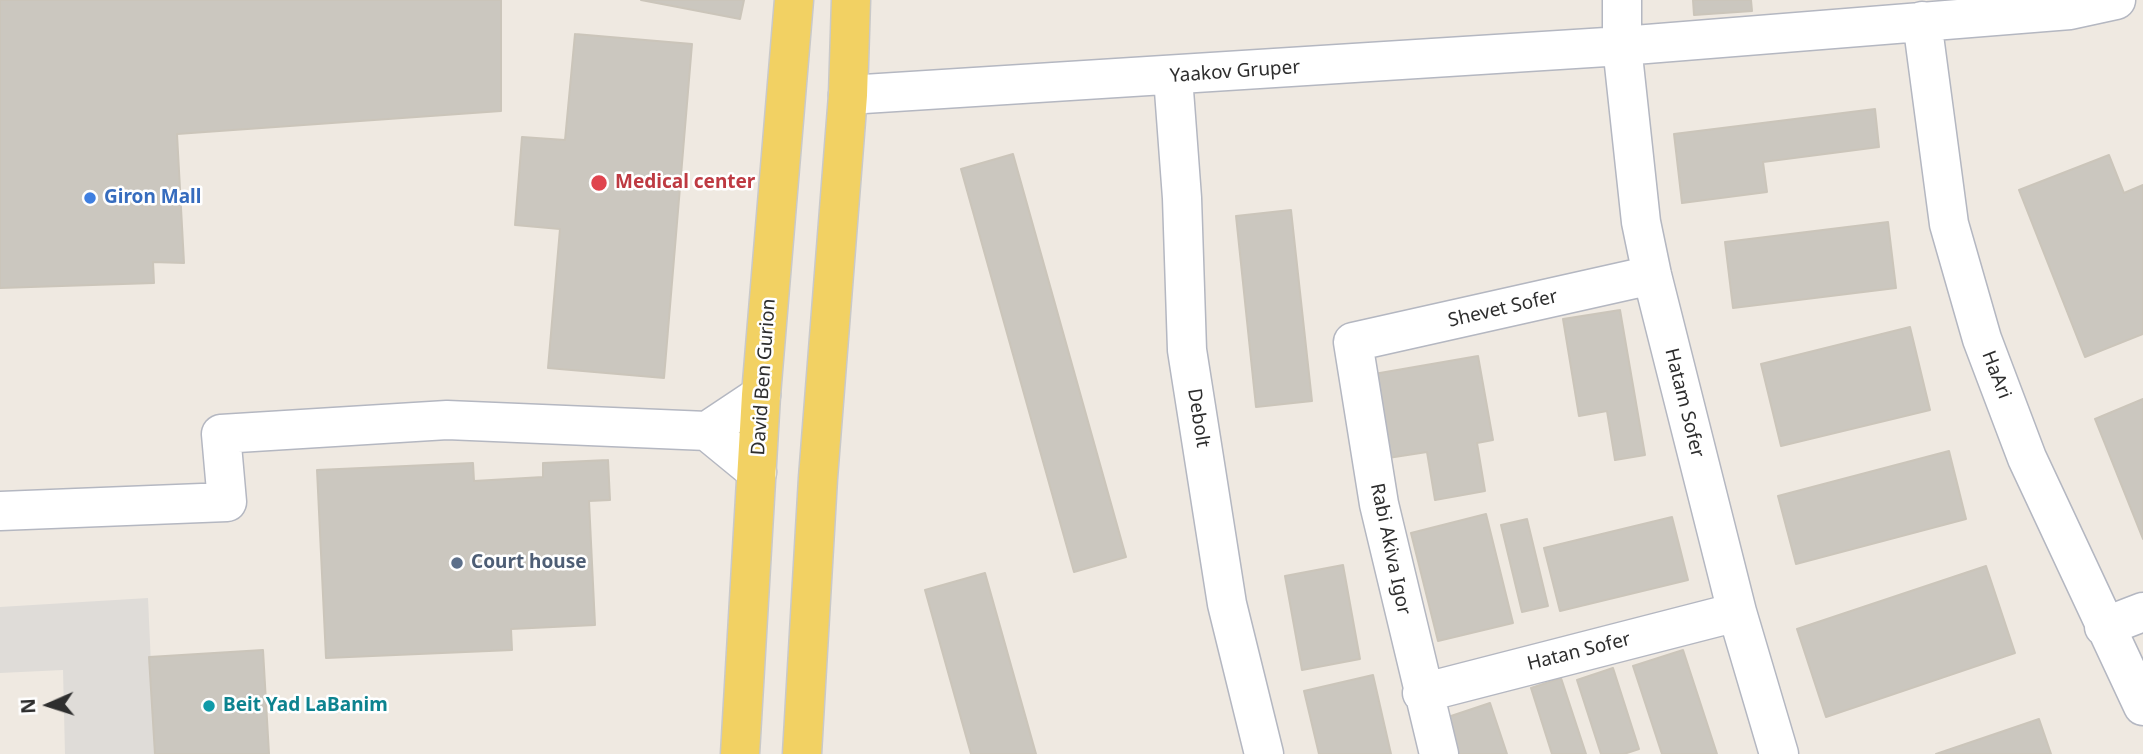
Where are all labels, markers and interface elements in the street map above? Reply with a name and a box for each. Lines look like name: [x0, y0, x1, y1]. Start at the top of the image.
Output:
street label: Yaakov Gruper: [1169, 56, 1301, 88]
place label: Medical center: [615, 172, 755, 194]
marker: Medical center: [589, 173, 609, 193]
place label: Giron Mall: [104, 187, 201, 209]
marker: Giron Mall: [82, 190, 98, 206]
street label: Shevet Sofer: [1446, 285, 1560, 333]
street label: David Ben Gurion: [747, 298, 781, 456]
street label: Hatam Sofer: [1659, 346, 1709, 460]
street label: HaAri: [1976, 348, 2016, 402]
street label: Debolt: [1182, 387, 1214, 449]
street label: Rabi Akiva Igor: [1365, 481, 1415, 617]
place label: Court house: [471, 552, 587, 574]
marker: Court house: [449, 555, 465, 571]
street label: Hatan Sofer: [1525, 628, 1633, 676]
north arrow: [14, 670, 84, 740]
place label: Beit Yad LaBanim: [223, 695, 388, 717]
text: N: [15, 698, 41, 715]
marker: Beit Yad LaBanim: [201, 698, 217, 714]

